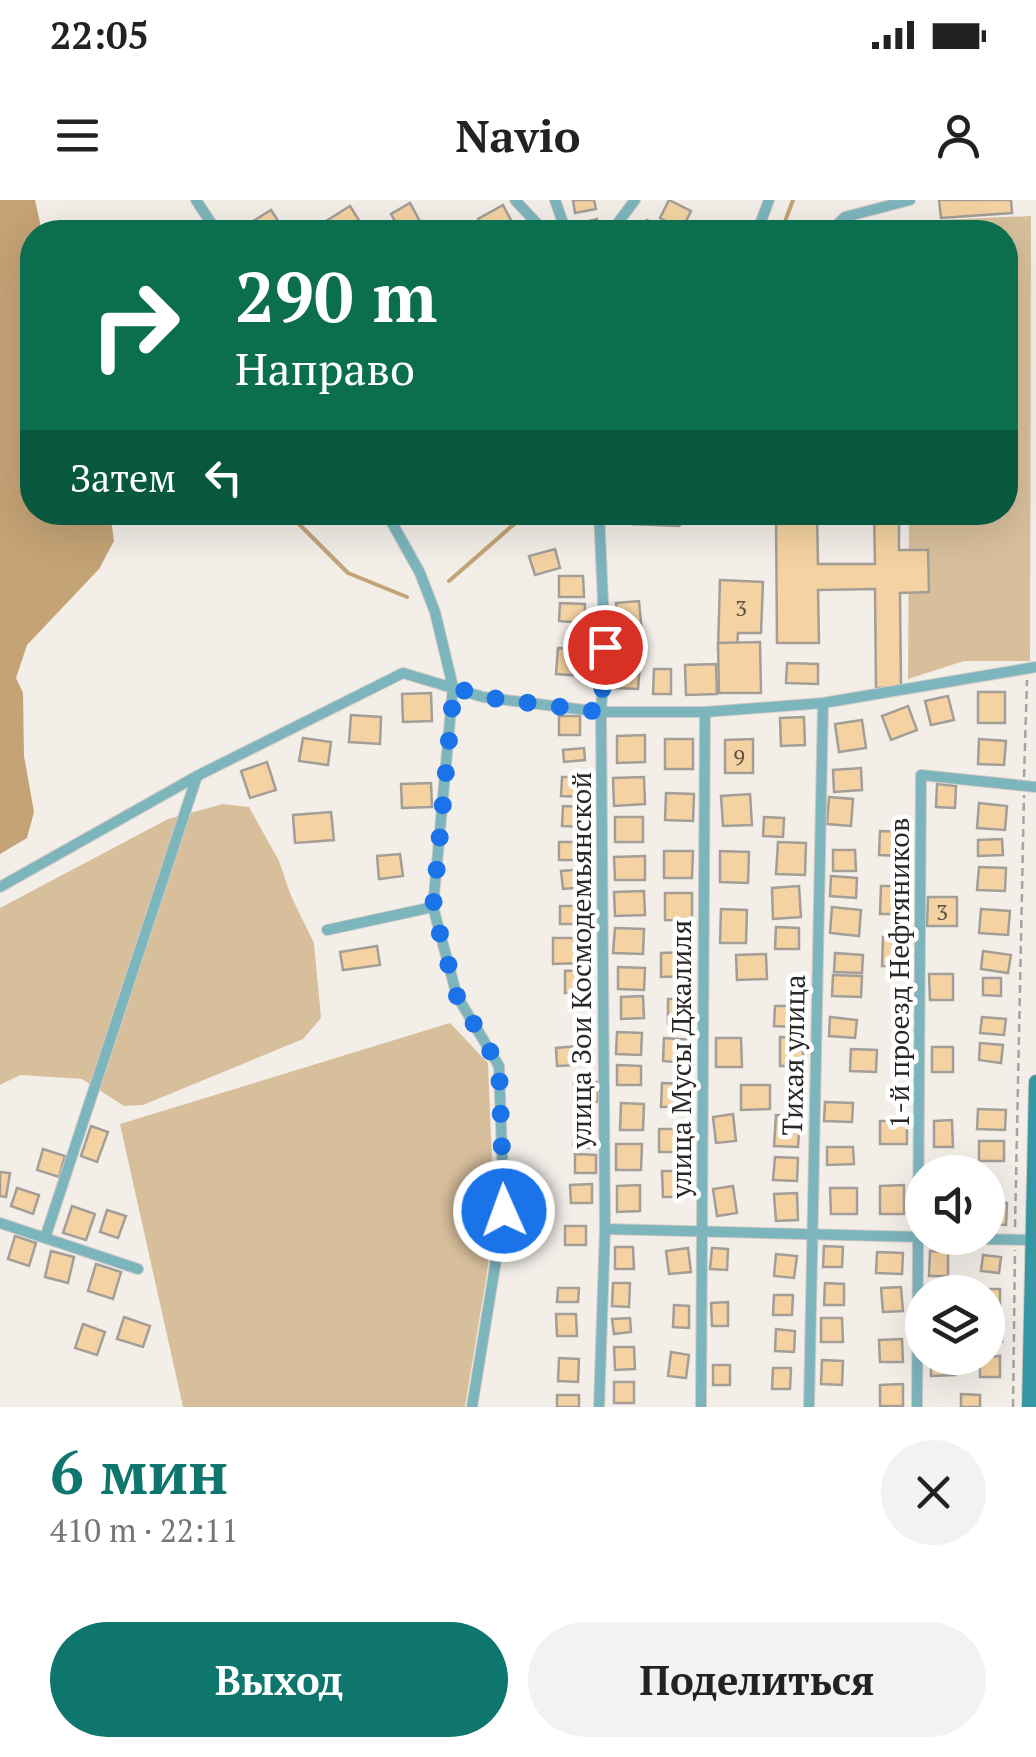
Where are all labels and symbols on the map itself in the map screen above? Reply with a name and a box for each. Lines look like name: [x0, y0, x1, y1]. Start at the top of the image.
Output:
house number: 3: [735, 593, 747, 622]
pin: [563, 605, 648, 690]
house number: 9: [733, 742, 745, 771]
street label: улица Зои Космодемьянской: [562, 772, 599, 1149]
street label: 1-й проезд Нефтяников: [880, 817, 917, 1129]
house number: 3: [936, 897, 948, 926]
street label: улица Мусы Джалиля: [662, 920, 699, 1199]
street label: Тихая улица: [773, 974, 813, 1136]
position arrow: [452, 1159, 556, 1263]

